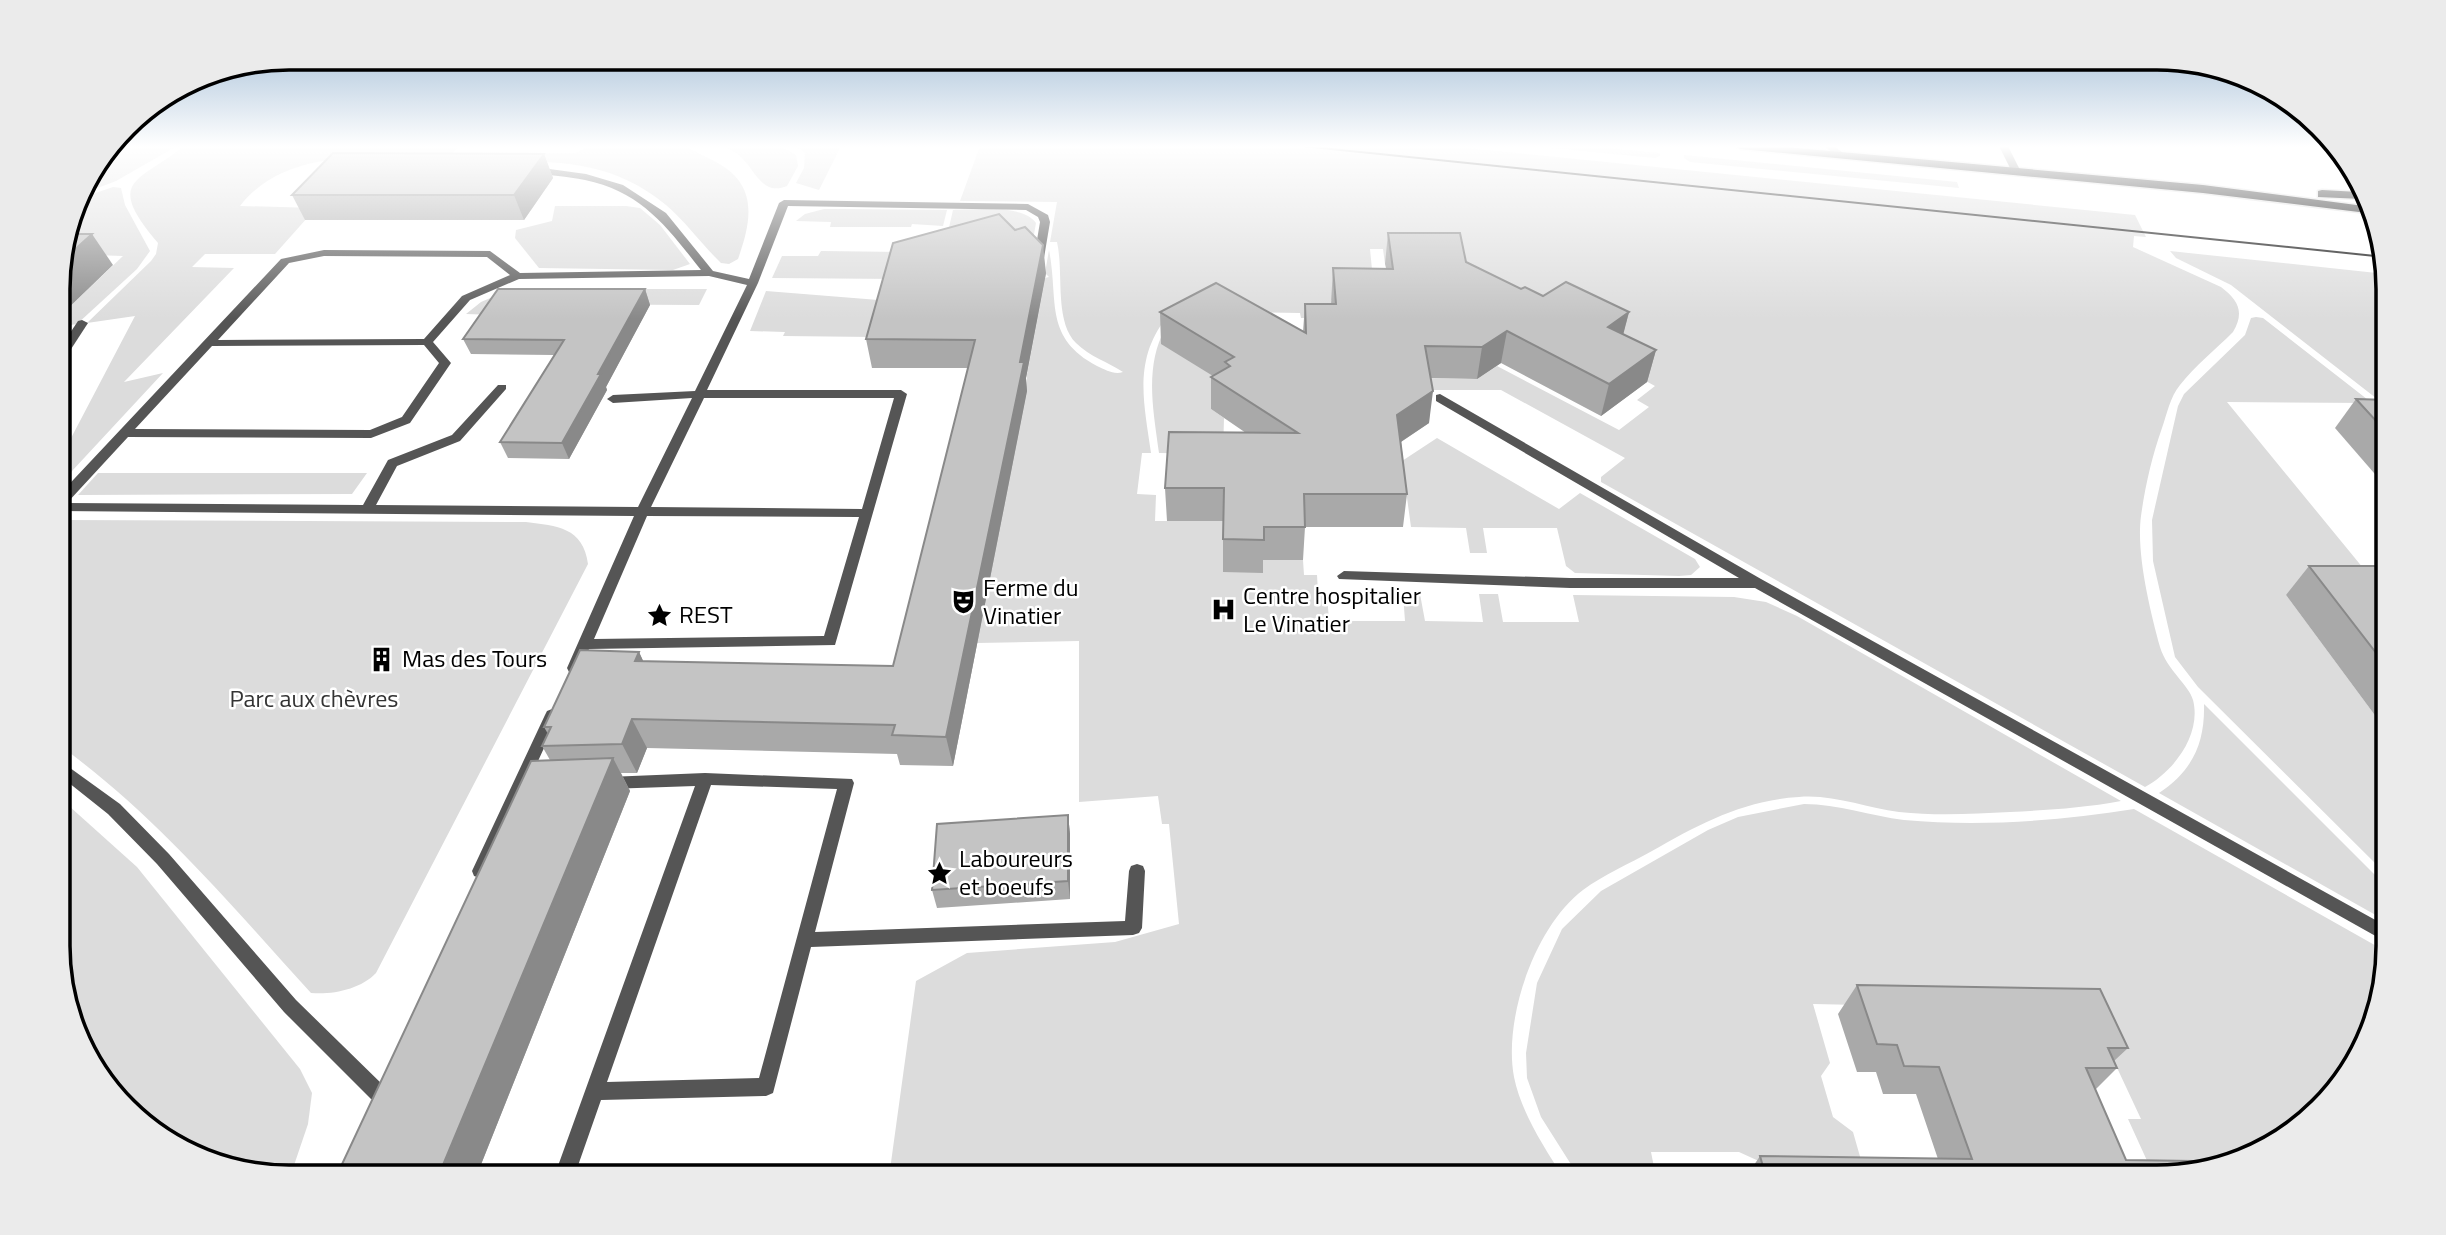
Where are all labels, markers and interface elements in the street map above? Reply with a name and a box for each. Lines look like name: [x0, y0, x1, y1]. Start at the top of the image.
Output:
place label: Ferme du Vinatier: [983, 569, 1079, 633]
place label: Centre hospitalier Le Vinatier: [1243, 577, 1421, 641]
theatre icon: Ferme du Vinatier: [949, 588, 977, 616]
place label: REST: [679, 596, 733, 632]
hospital icon: Centre hospitalier Le Vinatier: [1209, 596, 1237, 624]
place icon: REST: [645, 601, 673, 629]
place label: Mas des Tours: [402, 640, 547, 676]
building icon: Mas des Tours: [368, 645, 396, 673]
park label: Parc aux chèvres: [229, 680, 399, 716]
place label: Laboureurs et boeufs: [959, 840, 1073, 904]
place icon: Laboureurs et boeufs: [925, 859, 953, 887]

